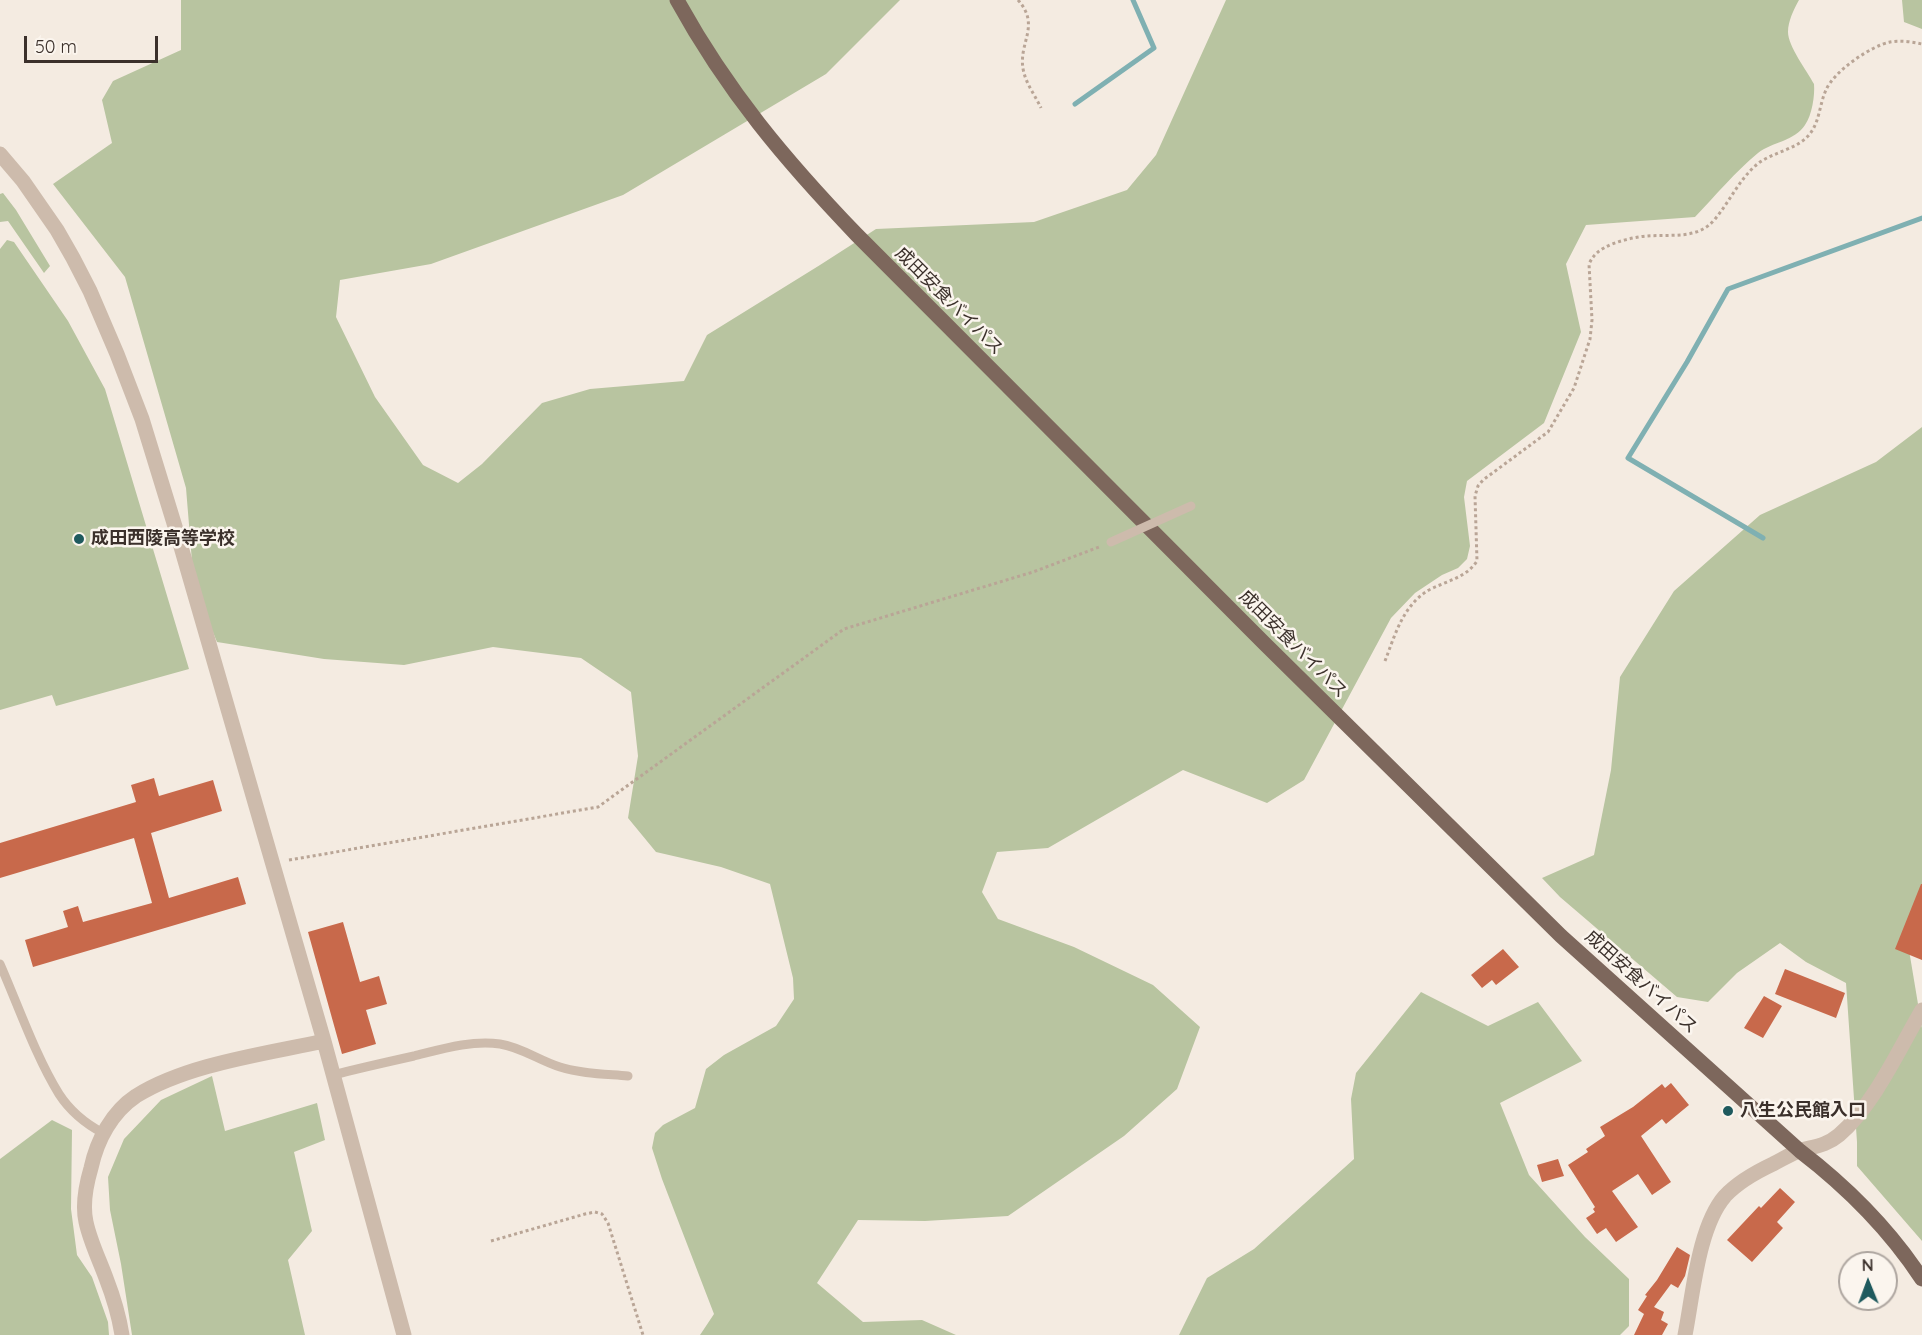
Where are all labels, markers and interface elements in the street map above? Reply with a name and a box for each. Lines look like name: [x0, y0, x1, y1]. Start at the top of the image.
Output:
scale bar: [27, 24, 160, 62]
text: 50 m: [35, 35, 77, 58]
street label: 成田安食バイパス: [890, 242, 1008, 360]
place label: 成田西陵高等学校: [91, 528, 235, 550]
marker: 成田西陵高等学校: [72, 532, 86, 546]
street label: 成田安食バイパス: [1234, 585, 1352, 703]
street label: 成田安食バイパス: [1580, 926, 1702, 1038]
place label: 八生公民館入口: [1740, 1100, 1866, 1122]
marker: 八生公民館入口: [1721, 1104, 1735, 1118]
north arrow: [1838, 1251, 1898, 1311]
text: N: [1862, 1255, 1874, 1275]

